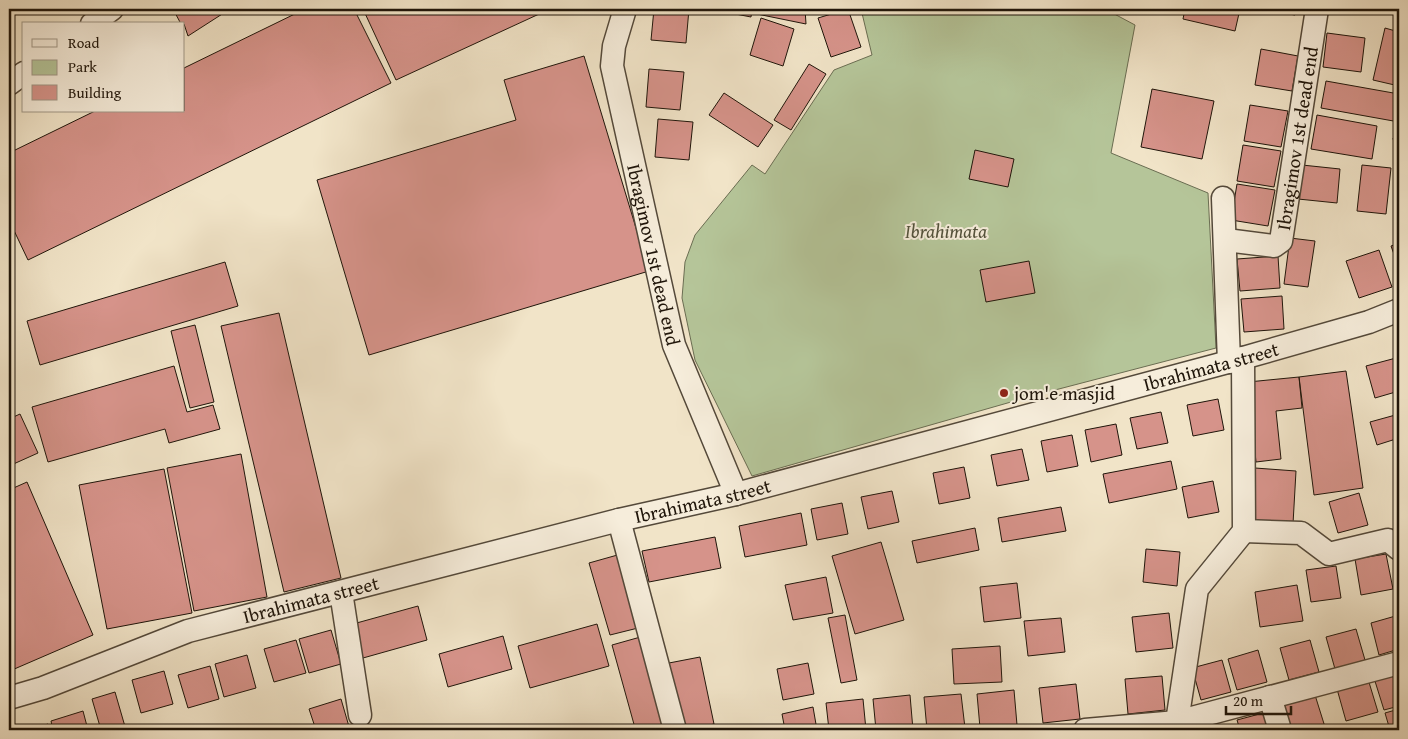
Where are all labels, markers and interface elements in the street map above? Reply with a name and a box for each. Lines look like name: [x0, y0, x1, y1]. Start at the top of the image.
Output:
legend: [22, 22, 185, 112]
text: Road: [68, 32, 99, 53]
street label: Ibragimov 1st dead end: [1269, 44, 1325, 232]
text: Park: [68, 56, 97, 77]
text: Building: [68, 82, 122, 103]
street label: Ibragimov 1st dead end: [620, 161, 688, 349]
park label: Ibrahimаta: [905, 217, 987, 245]
street label: Ibrahimаta street: [1140, 334, 1282, 398]
place label: jom'e masjid: [1011, 379, 1116, 407]
marker: jom'e masjid: [998, 387, 1010, 399]
street label: Ibrahimаta street: [632, 471, 774, 530]
street label: Ibrahimаta street: [240, 568, 382, 630]
scale bar: [1226, 684, 1290, 716]
text: 20 m: [1233, 690, 1264, 711]

